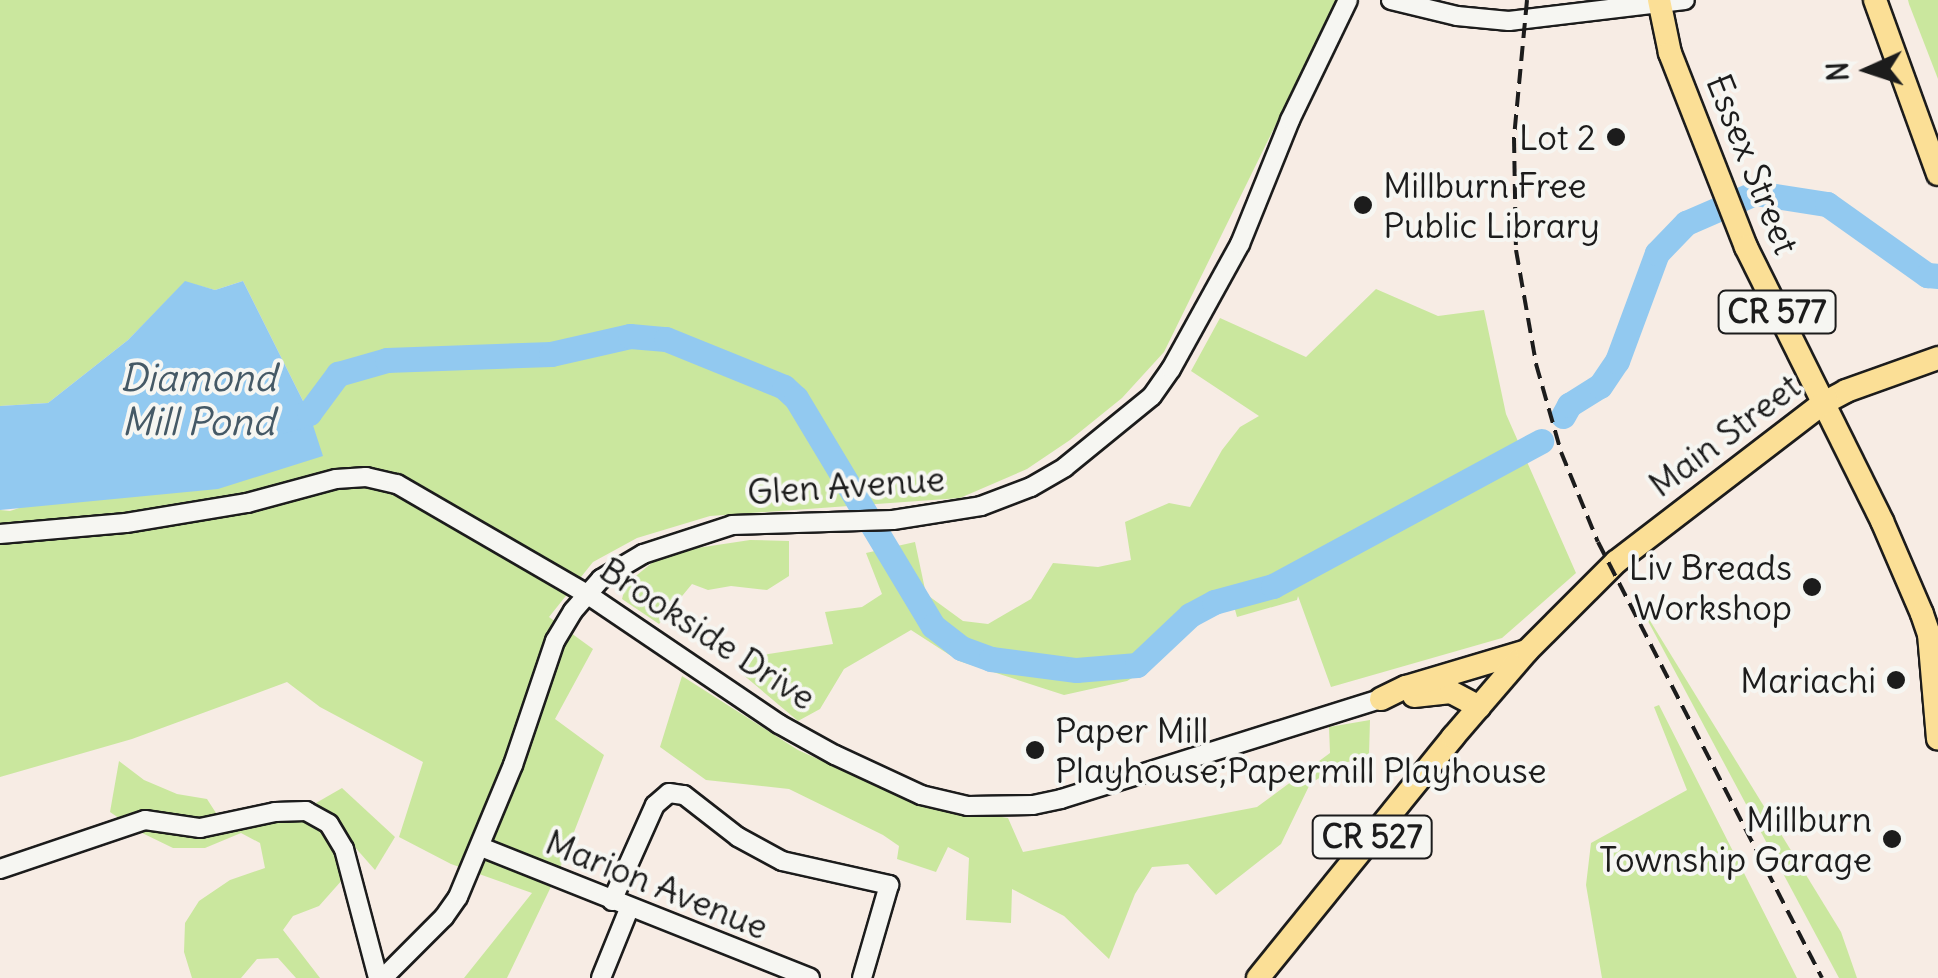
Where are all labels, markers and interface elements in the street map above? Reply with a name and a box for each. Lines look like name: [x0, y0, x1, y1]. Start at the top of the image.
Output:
north arrow: [1818, 20, 1918, 120]
text: N: [1820, 61, 1857, 82]
street label: Essex Street: [1698, 68, 1808, 260]
place label: Lot 2: [1519, 116, 1596, 158]
marker: Lot 2: [1605, 126, 1627, 148]
place label: Millburn Free Public Library: [1383, 164, 1600, 246]
marker: Millburn Free Public Library: [1352, 194, 1374, 216]
road number: CR 577: [1717, 285, 1837, 339]
water label: Diamond Mill Pond: [120, 355, 276, 444]
street label: Main Street: [1640, 365, 1808, 505]
street label: Glen Avenue: [746, 457, 946, 513]
place label: Liv Breads Workshop: [1628, 546, 1792, 628]
street label: Brookside Drive: [592, 548, 824, 718]
marker: Liv Breads Workshop: [1801, 576, 1823, 598]
place label: Mariachi: [1740, 659, 1876, 701]
marker: Mariachi: [1885, 669, 1907, 691]
place label: Paper Mill Playhouse;Papermill Playhouse: [1055, 709, 1547, 791]
marker: Paper Mill Playhouse;Papermill Playhouse: [1024, 739, 1046, 761]
place label: Millburn Township Garage: [1599, 798, 1872, 880]
road number: CR 527: [1310, 810, 1434, 864]
street label: Marion Avenue: [540, 820, 774, 948]
marker: Millburn Township Garage: [1881, 828, 1903, 850]

